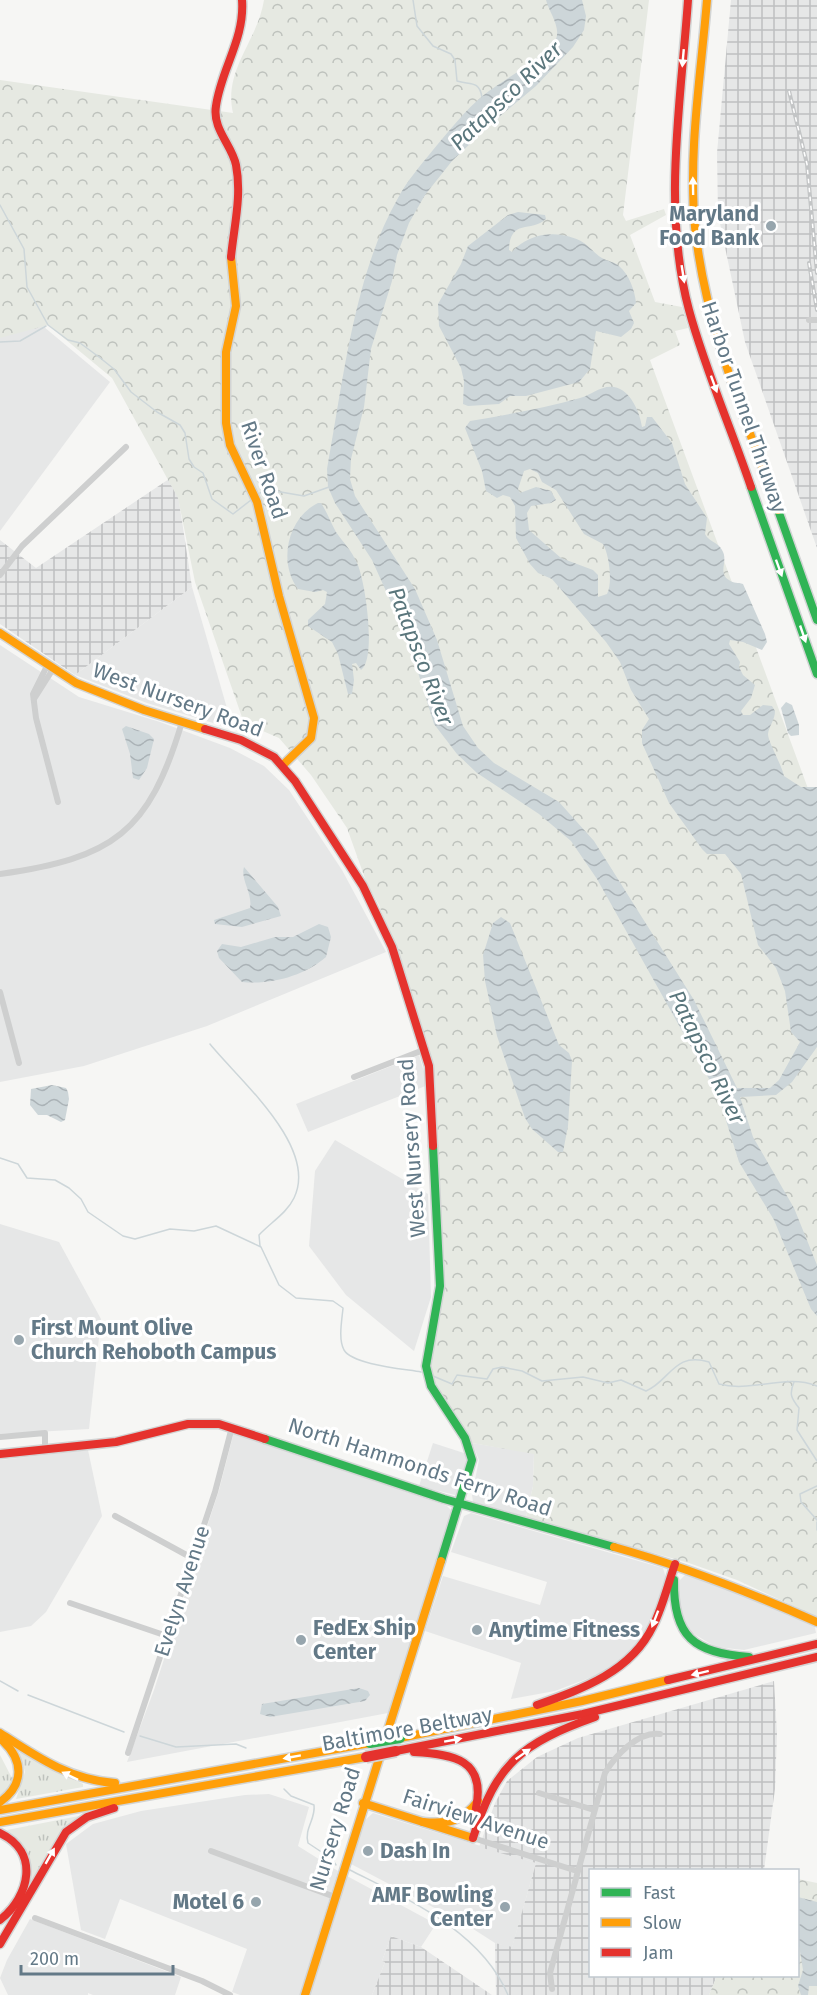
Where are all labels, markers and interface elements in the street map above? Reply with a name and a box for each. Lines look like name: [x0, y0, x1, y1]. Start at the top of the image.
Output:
water label: Patapsco River: [444, 35, 568, 156]
one-way arrow: [678, 49, 688, 68]
one-way arrow: [688, 176, 698, 195]
place label: Maryland Food Bank: [659, 201, 759, 251]
marker: Maryland Food Bank: [764, 219, 778, 233]
one-way arrow: [678, 264, 687, 283]
street label: Harbor Tunnel Thruway: [696, 298, 793, 517]
one-way arrow: [710, 375, 720, 393]
street label: River Road: [235, 417, 293, 523]
one-way arrow: [775, 559, 785, 577]
water label: Patapsco River: [382, 583, 460, 729]
one-way arrow: [798, 625, 808, 643]
street label: West Nursery Road: [89, 657, 267, 743]
water label: Patapsco River: [663, 986, 751, 1129]
street label: West Nursery Road: [393, 1058, 431, 1238]
place label: First Mount Olive Church Rehoboth Campus: [31, 1315, 276, 1365]
marker: First Mount Olive Church Rehoboth Campus: [12, 1333, 26, 1347]
street label: North Hammonds Ferry Road: [285, 1412, 555, 1522]
street label: Evelyn Avenue: [149, 1522, 215, 1660]
one-way arrow: [650, 1611, 660, 1629]
place label: FedEx Ship Center: [313, 1615, 416, 1665]
place label: Anytime Fitness: [488, 1617, 640, 1643]
marker: Anytime Fitness: [470, 1623, 484, 1637]
marker: FedEx Ship Center: [294, 1633, 308, 1647]
one-way arrow: [690, 1669, 709, 1679]
street label: Baltimore Beltway: [320, 1701, 495, 1757]
one-way arrow: [444, 1736, 463, 1745]
one-way arrow: [514, 1748, 530, 1760]
one-way arrow: [282, 1753, 301, 1762]
street label: Nursery Road: [304, 1764, 366, 1894]
one-way arrow: [61, 1771, 78, 1780]
street label: Fairview Avenue: [399, 1783, 553, 1855]
place label: Dash In: [380, 1838, 450, 1864]
marker: Dash In: [361, 1844, 375, 1858]
one-way arrow: [45, 1847, 55, 1864]
legend: [589, 1869, 799, 1977]
place label: AMF Bowling Center: [371, 1882, 494, 1932]
text: Fast: [643, 1882, 676, 1904]
place label: Motel 6: [173, 1889, 244, 1915]
marker: Motel 6: [249, 1895, 263, 1909]
marker: AMF Bowling Center: [498, 1900, 512, 1914]
text: Slow: [643, 1912, 682, 1934]
scale bar: [21, 1938, 172, 1976]
text: Jam: [643, 1942, 674, 1964]
text: 200 m: [30, 1948, 79, 1970]

